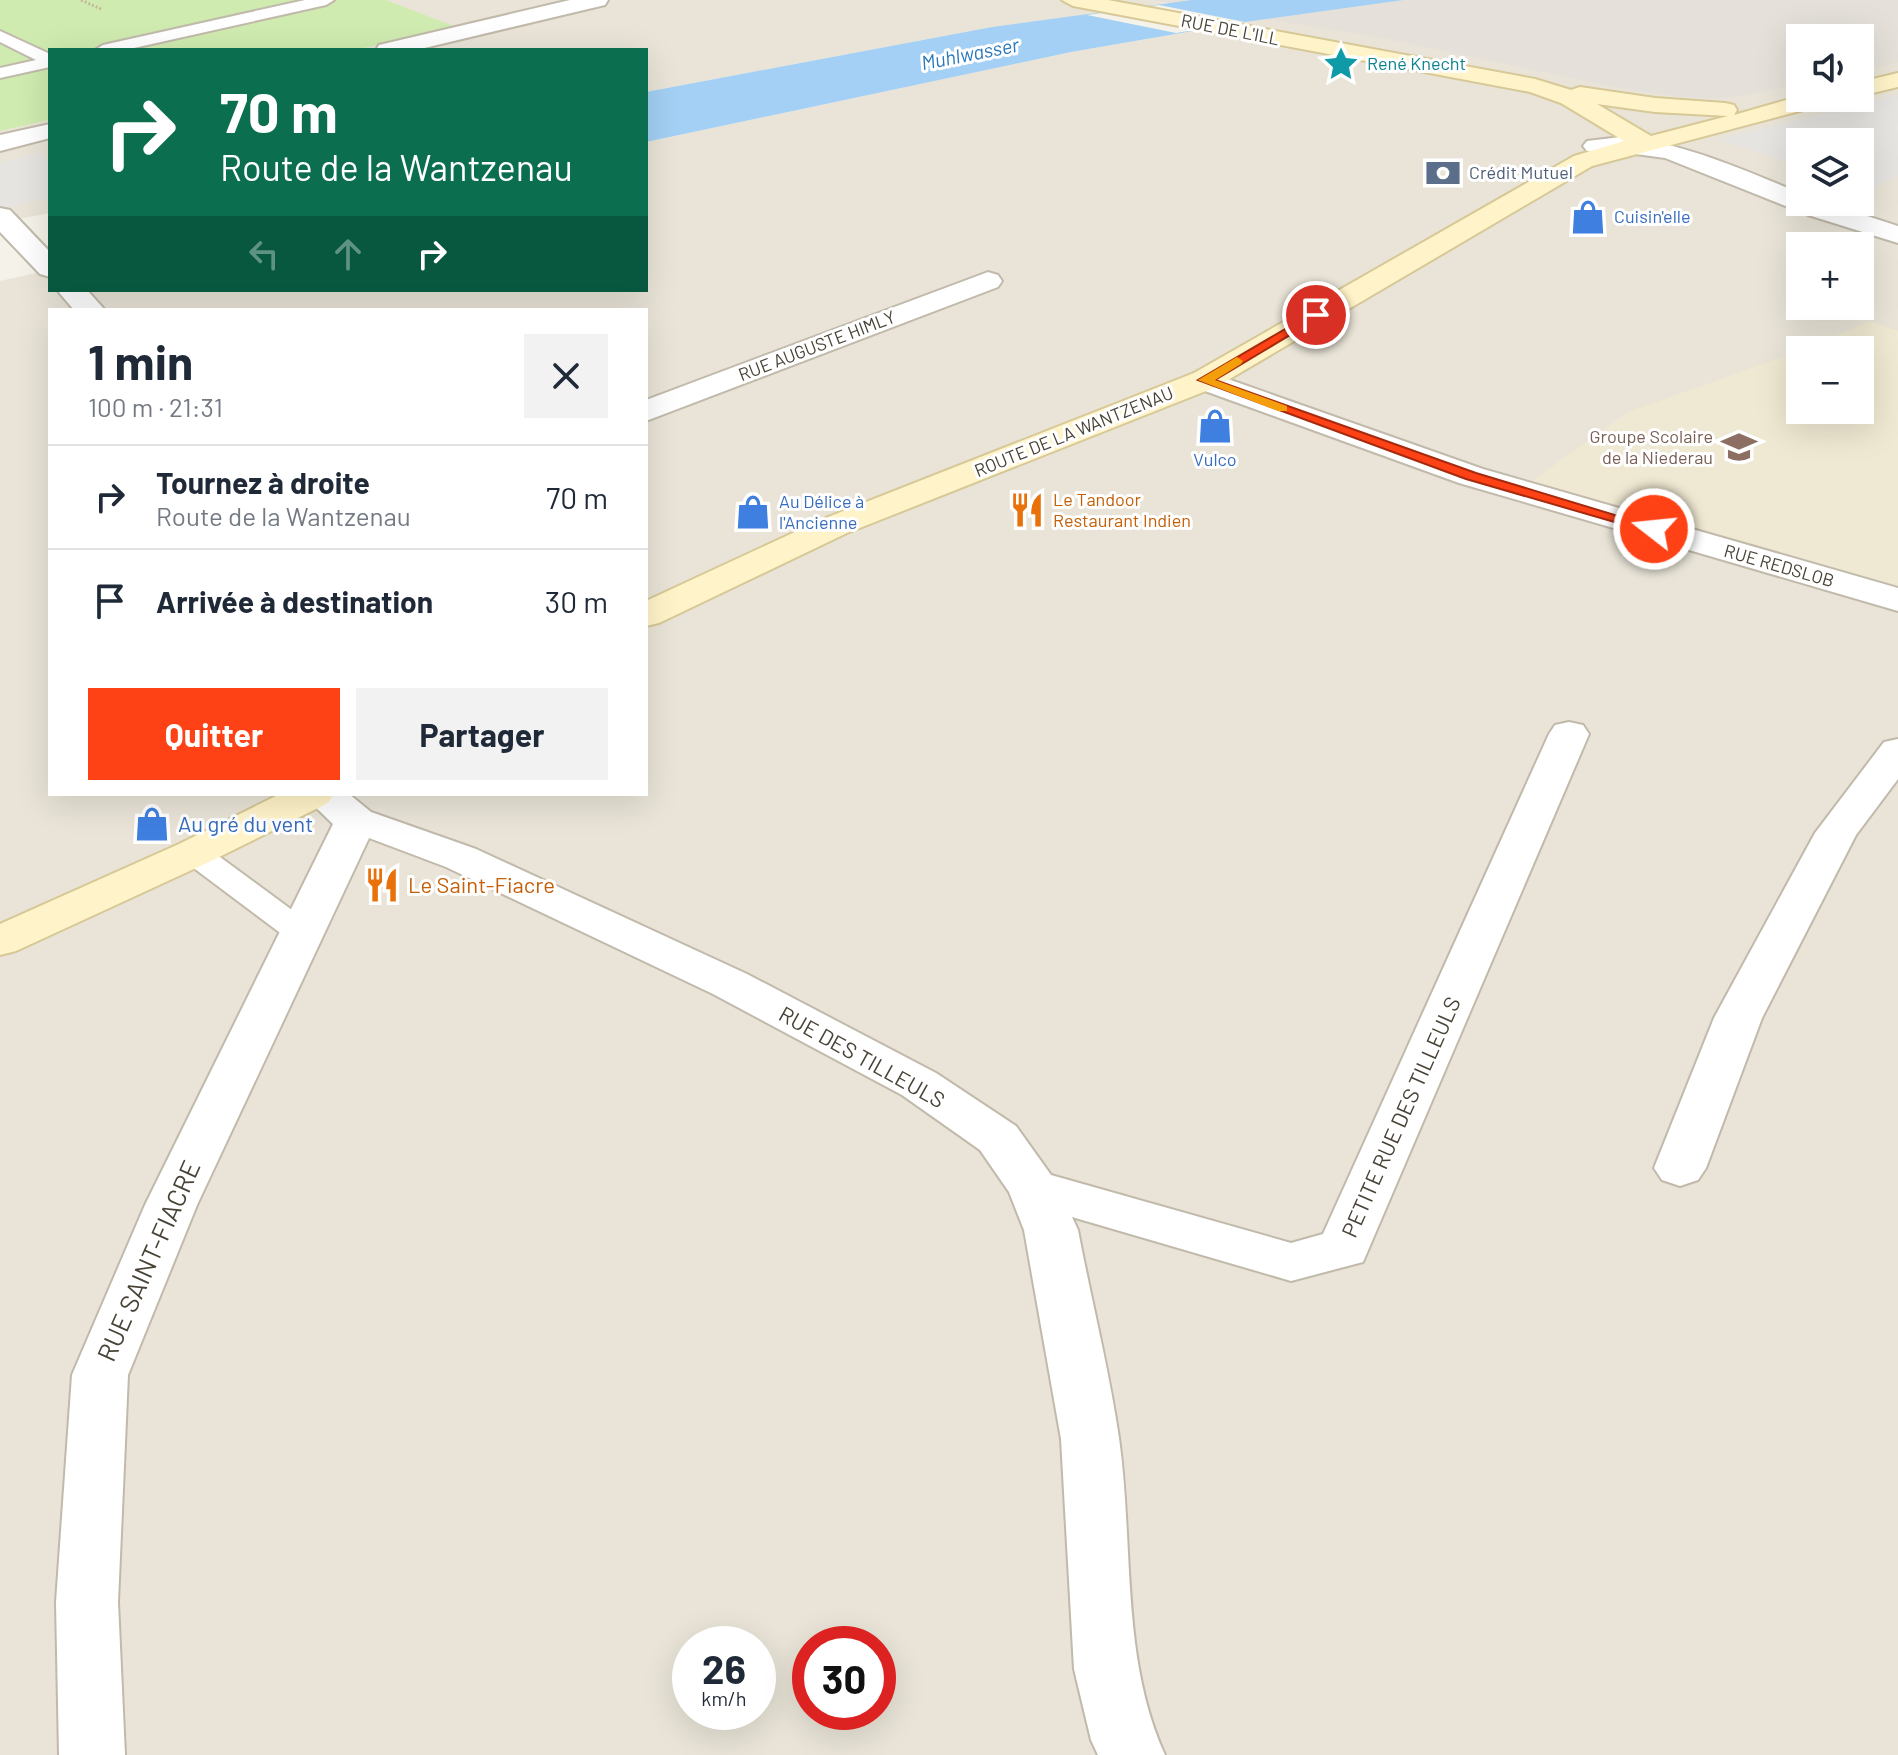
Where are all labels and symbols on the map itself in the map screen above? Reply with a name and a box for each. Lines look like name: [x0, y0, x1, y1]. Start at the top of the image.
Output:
street label: RUE DE L'ILL: [1179, 9, 1281, 49]
water label: Muhlwasser: [919, 32, 1022, 74]
place icon: René Knecht: [1322, 45, 1360, 83]
place label: René Knecht: [1367, 52, 1466, 74]
bank icon: Crédit Mutuel: [1424, 154, 1462, 192]
place label: Crédit Mutuel: [1469, 161, 1573, 183]
shop icon: Cuisin'elle: [1569, 198, 1607, 236]
place label: Cuisin'elle: [1614, 205, 1691, 227]
pin: [1282, 281, 1350, 349]
street label: RUE AUGUSTE HIMLY: [735, 305, 898, 385]
street label: ROUTE DE LA WANTZENAU: [971, 381, 1176, 481]
shop icon: Vulco: [1196, 407, 1234, 445]
place label: Groupe Scolaire de la Niederau: [1589, 425, 1713, 468]
school or university icon: Groupe Scolaire de la Niederau: [1720, 428, 1758, 466]
place label: Vulco: [1193, 448, 1237, 470]
position arrow: [1612, 487, 1696, 571]
place label: Le Tandoor Restaurant Indien: [1053, 488, 1191, 531]
place label: Au Délice à l'Ancienne: [779, 490, 864, 533]
restaurant icon: Le Tandoor Restaurant Indien: [1008, 491, 1046, 529]
shop icon: Au Délice à l'Ancienne: [734, 493, 772, 531]
street label: RUE REDSLOB: [1722, 539, 1837, 591]
shop icon: Au gré du vent: [133, 805, 171, 843]
place label: Au gré du vent: [178, 810, 313, 836]
restaurant icon: Le Saint-Fiacre: [363, 866, 401, 904]
place label: Le Saint-Fiacre: [408, 871, 555, 897]
street label: PETITE RUE DES TILLEULS: [1335, 992, 1465, 1241]
street label: RUE DES TILLEULS: [775, 1000, 950, 1113]
street label: RUE SAINT-FIACRE: [89, 1155, 206, 1366]
speed limit sign: 30: [792, 1626, 896, 1730]

